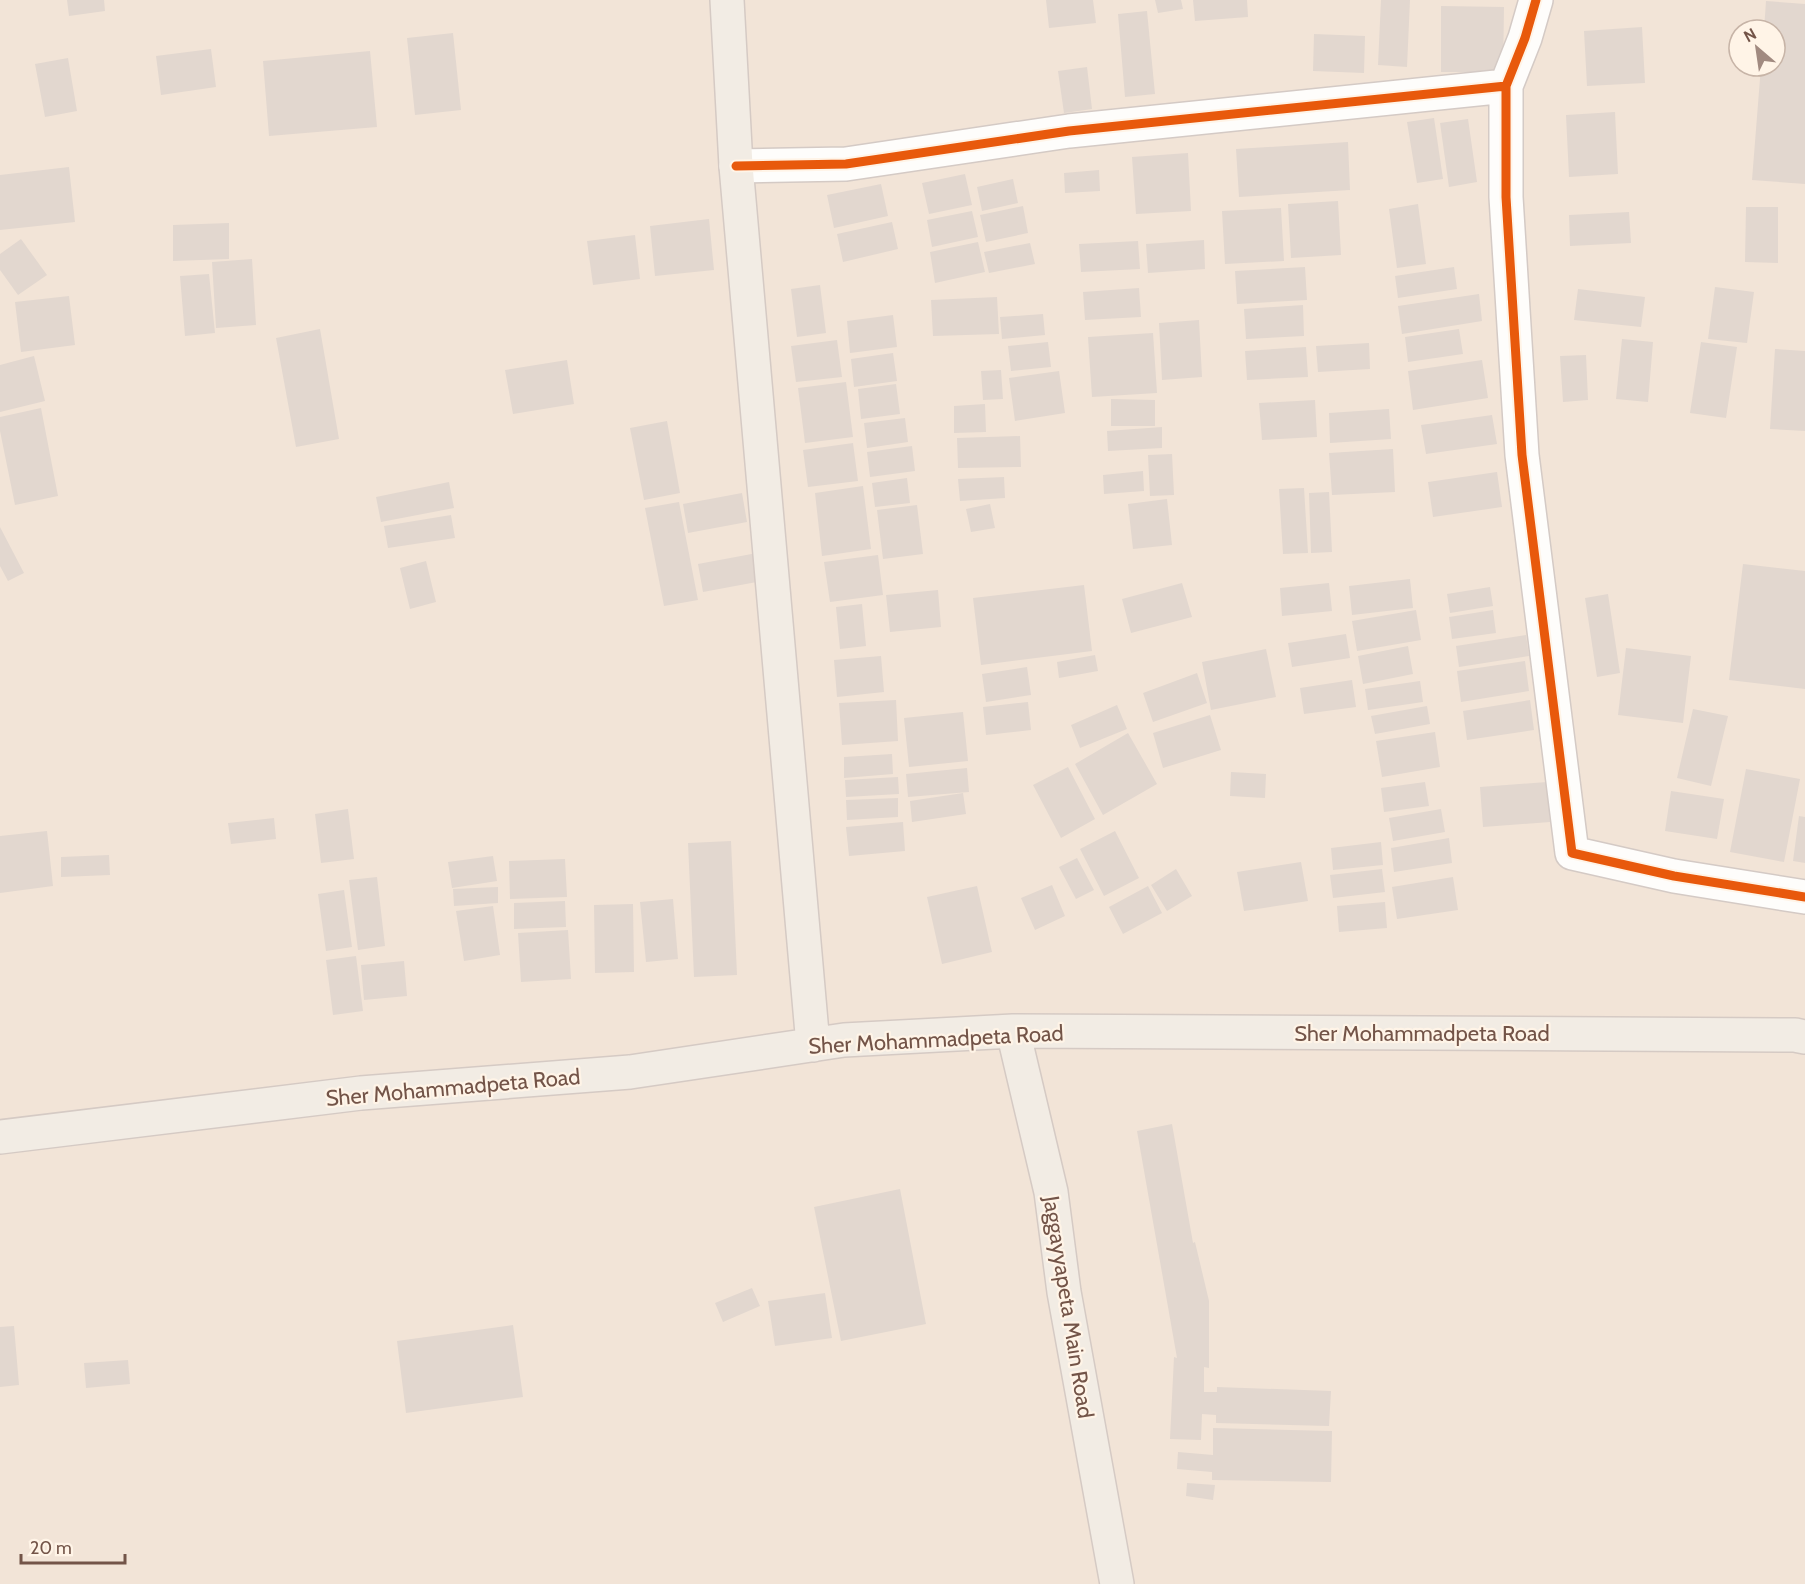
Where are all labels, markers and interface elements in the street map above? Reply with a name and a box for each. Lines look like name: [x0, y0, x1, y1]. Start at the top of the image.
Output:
north arrow: [1727, 18, 1787, 78]
text: N: [1740, 24, 1760, 46]
street label: Sher Mohammadpeta Road: [808, 1019, 1064, 1060]
street label: Sher Mohammadpeta Road: [1294, 1020, 1550, 1047]
street label: Sher Mohammadpeta Road: [325, 1063, 581, 1112]
street label: Jaggayyapeta Main Road: [1037, 1193, 1099, 1420]
scale bar: [21, 1527, 124, 1565]
text: 20 m: [30, 1537, 72, 1559]

